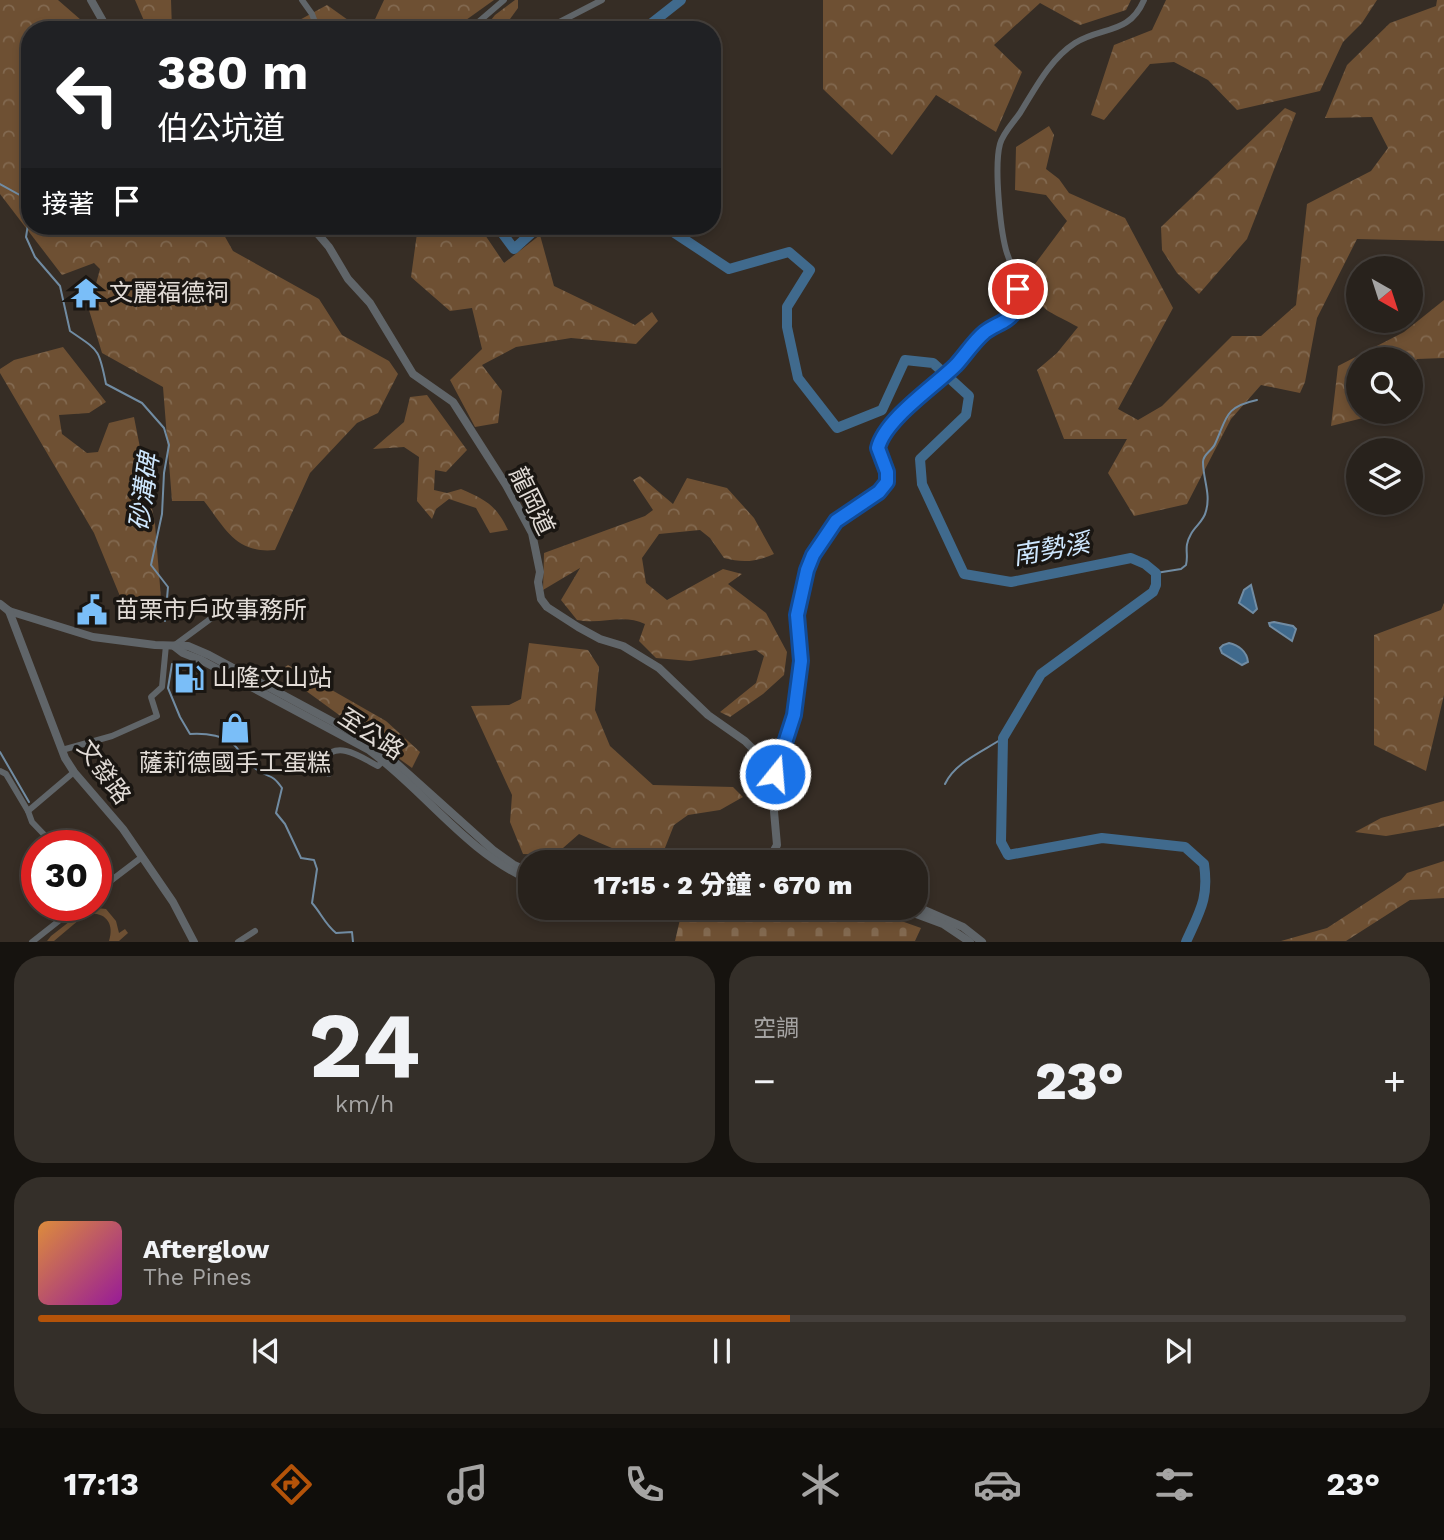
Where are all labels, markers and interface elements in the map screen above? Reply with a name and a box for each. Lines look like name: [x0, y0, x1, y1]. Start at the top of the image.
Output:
text: 380 m: [157, 43, 308, 101]
icon: left: [42, 49, 133, 140]
text: 伯公坑道: [157, 109, 285, 147]
icon: arrive: [108, 182, 146, 220]
text: 接著: [42, 189, 94, 219]
north arrow: [1346, 256, 1423, 332]
map controls: [1346, 256, 1423, 515]
pin: [988, 259, 1048, 319]
icon: arrive: [999, 270, 1037, 308]
temple icon: 文麗福德祠: [69, 276, 103, 310]
place label: 文麗福德祠: [109, 279, 229, 307]
button: search: [1346, 347, 1423, 424]
button: layers: [1346, 438, 1423, 515]
water label: 砂溝碑: [124, 448, 165, 533]
street label: 龍岡道: [504, 463, 560, 539]
water label: 南勢溪: [1010, 527, 1096, 571]
public building icon: 苗栗市戶政事務所: [75, 593, 109, 627]
place label: 苗栗市戶政事務所: [115, 596, 307, 624]
fuel station icon: 山隆文山站: [172, 661, 206, 695]
place label: 山隆文山站: [212, 664, 332, 692]
street label: 至公路: [333, 703, 409, 765]
shop icon: 薩莉德國手工蛋糕: [218, 711, 252, 745]
street label: 文發路: [72, 735, 136, 809]
position arrow: [738, 737, 812, 811]
place label: 薩莉德國手工蛋糕: [139, 749, 331, 777]
speed limit sign: 30: [21, 830, 112, 921]
text: 17:15 · 2 分鐘 · 670 m: [594, 870, 852, 900]
text: 24: [309, 992, 420, 1099]
text: 空調: [753, 1015, 799, 1042]
text: 23°: [1035, 1051, 1124, 1112]
text: −: [753, 1059, 776, 1103]
text: +: [1383, 1059, 1406, 1103]
text: km/h: [335, 1091, 394, 1118]
text: Afterglow: [143, 1234, 269, 1264]
text: The Pines: [143, 1264, 252, 1291]
icon: previous: [247, 1332, 285, 1370]
icon: pause: [703, 1332, 741, 1370]
icon: next: [1159, 1332, 1197, 1370]
icon: directions: [267, 1460, 316, 1509]
icon: music: [443, 1460, 492, 1509]
icon: phone: [620, 1460, 669, 1509]
icon: climate: [796, 1460, 845, 1509]
icon: car: [973, 1460, 1022, 1509]
icon: filters: [1150, 1460, 1199, 1509]
text: 17:13: [64, 1465, 139, 1503]
text: 23°: [1326, 1465, 1380, 1503]

